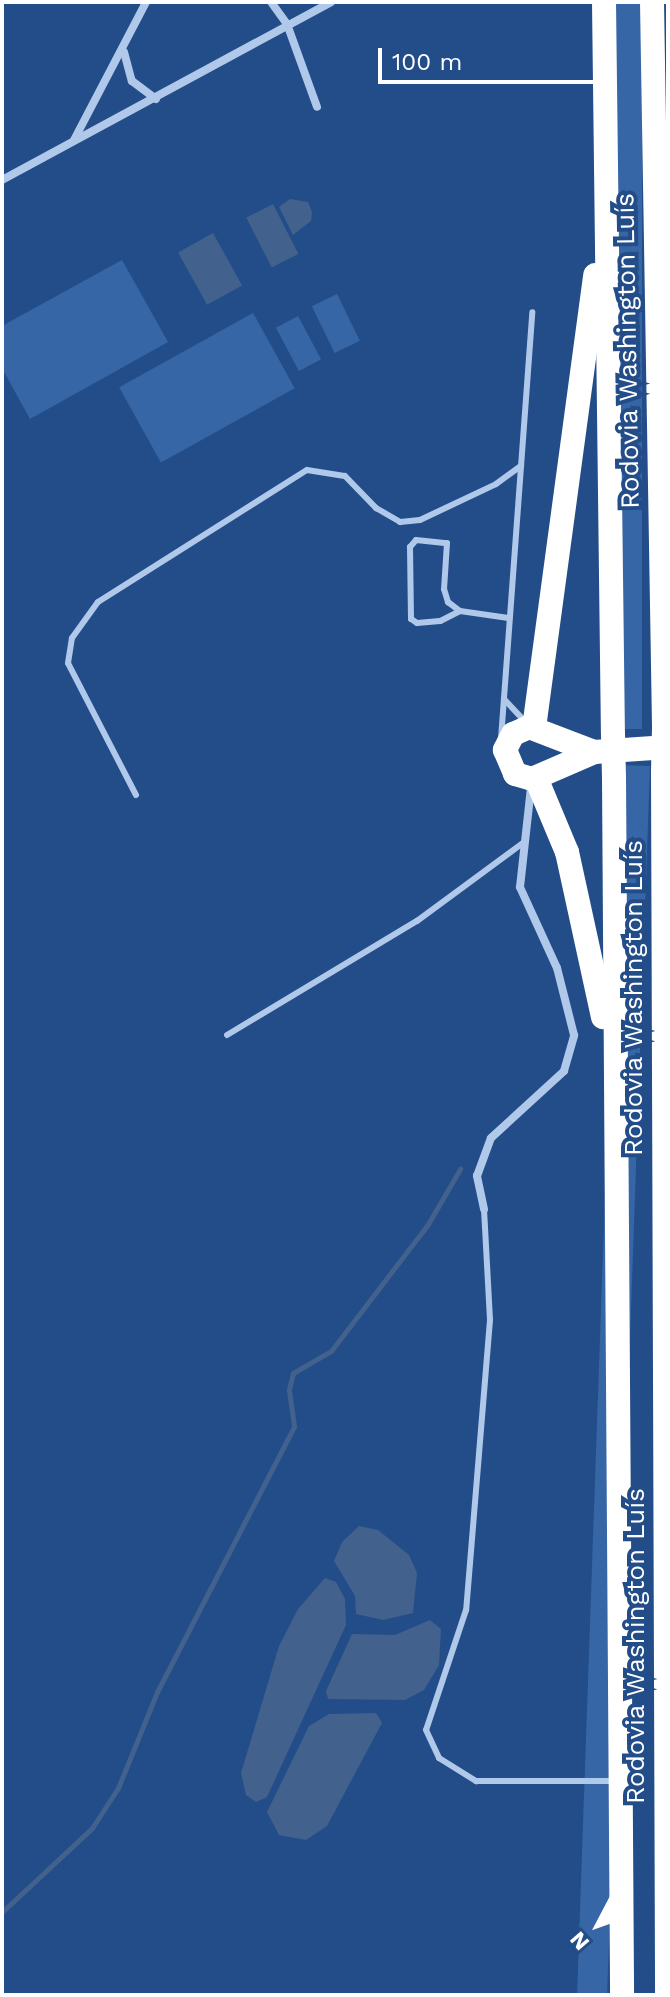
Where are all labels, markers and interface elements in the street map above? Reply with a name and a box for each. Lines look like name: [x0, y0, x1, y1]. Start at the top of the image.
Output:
scale bar: [382, 32, 616, 82]
text: 100 m: [392, 48, 462, 76]
street label: Rodovia Washington Luís: [610, 192, 646, 510]
street label: Rodovia Washington Luís: [618, 839, 650, 1157]
street label: Rodovia Washington Luís: [620, 1487, 652, 1805]
north arrow: [558, 1885, 638, 1965]
text: N: [565, 1927, 594, 1955]

